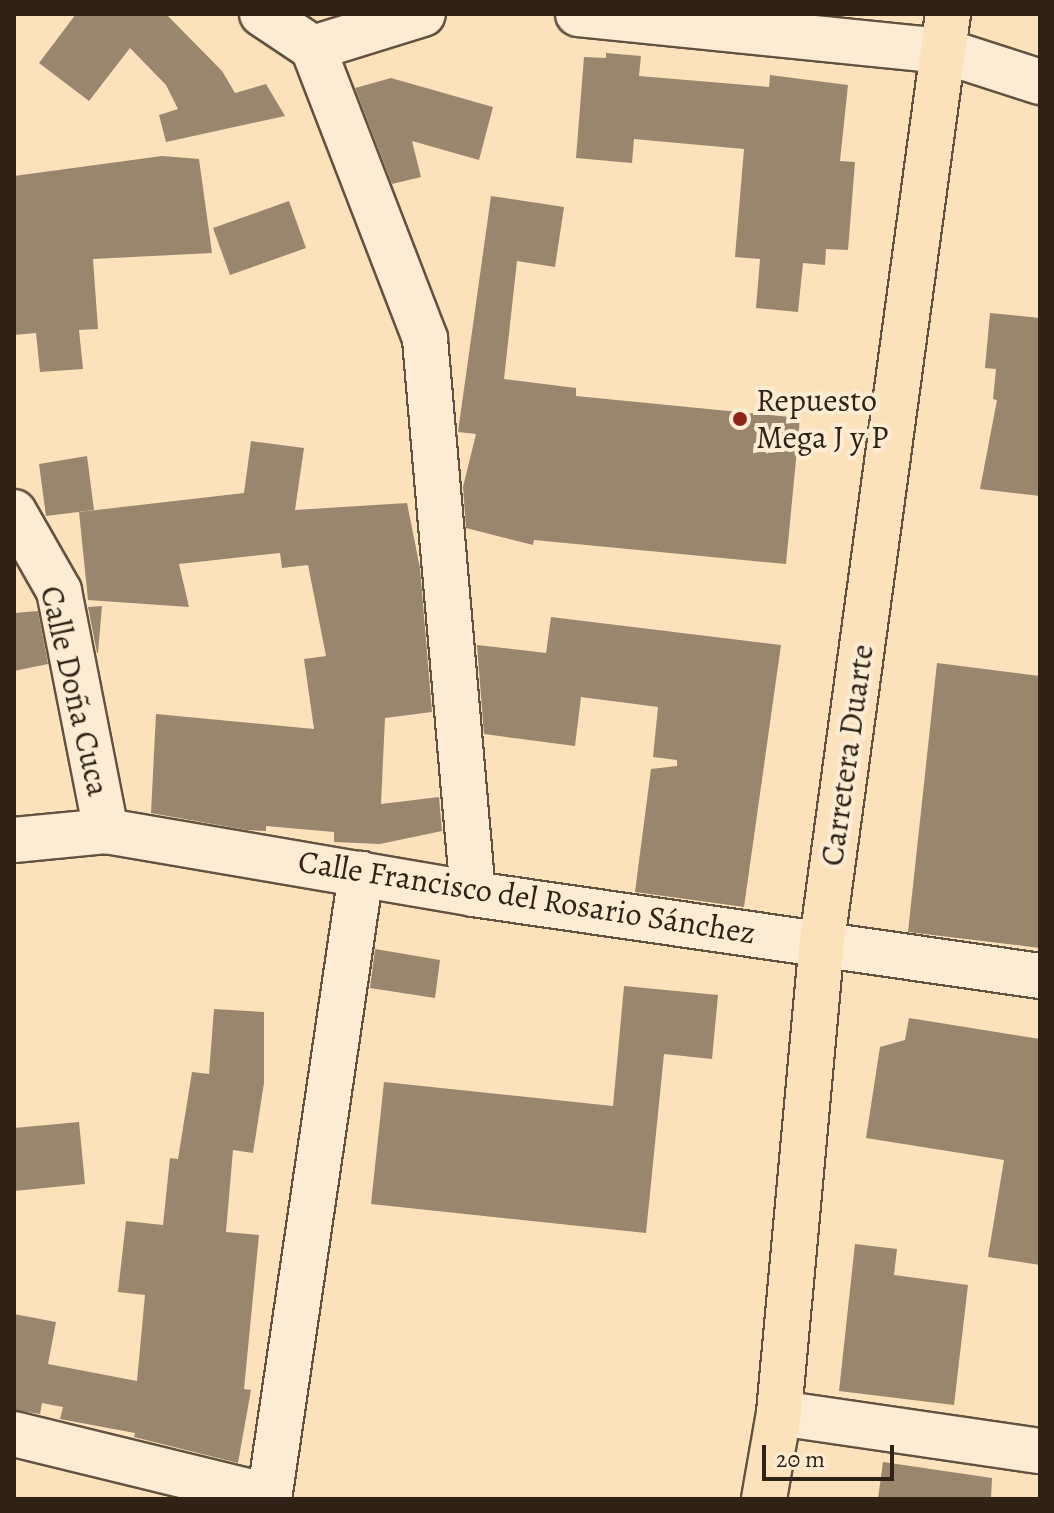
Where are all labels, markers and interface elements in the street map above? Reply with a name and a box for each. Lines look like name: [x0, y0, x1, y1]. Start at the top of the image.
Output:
place label: Repuesto Mega J y P: [756, 382, 888, 457]
marker: Repuesto Mega J y P: [731, 410, 749, 428]
street label: Calle Doña Cuca: [32, 582, 118, 800]
street label: Carretera Duarte: [812, 642, 882, 868]
street label: Calle Francisco del Rosario Sánchez: [296, 842, 758, 952]
scale bar: [766, 1429, 898, 1479]
text: 20 m: [776, 1443, 825, 1475]

